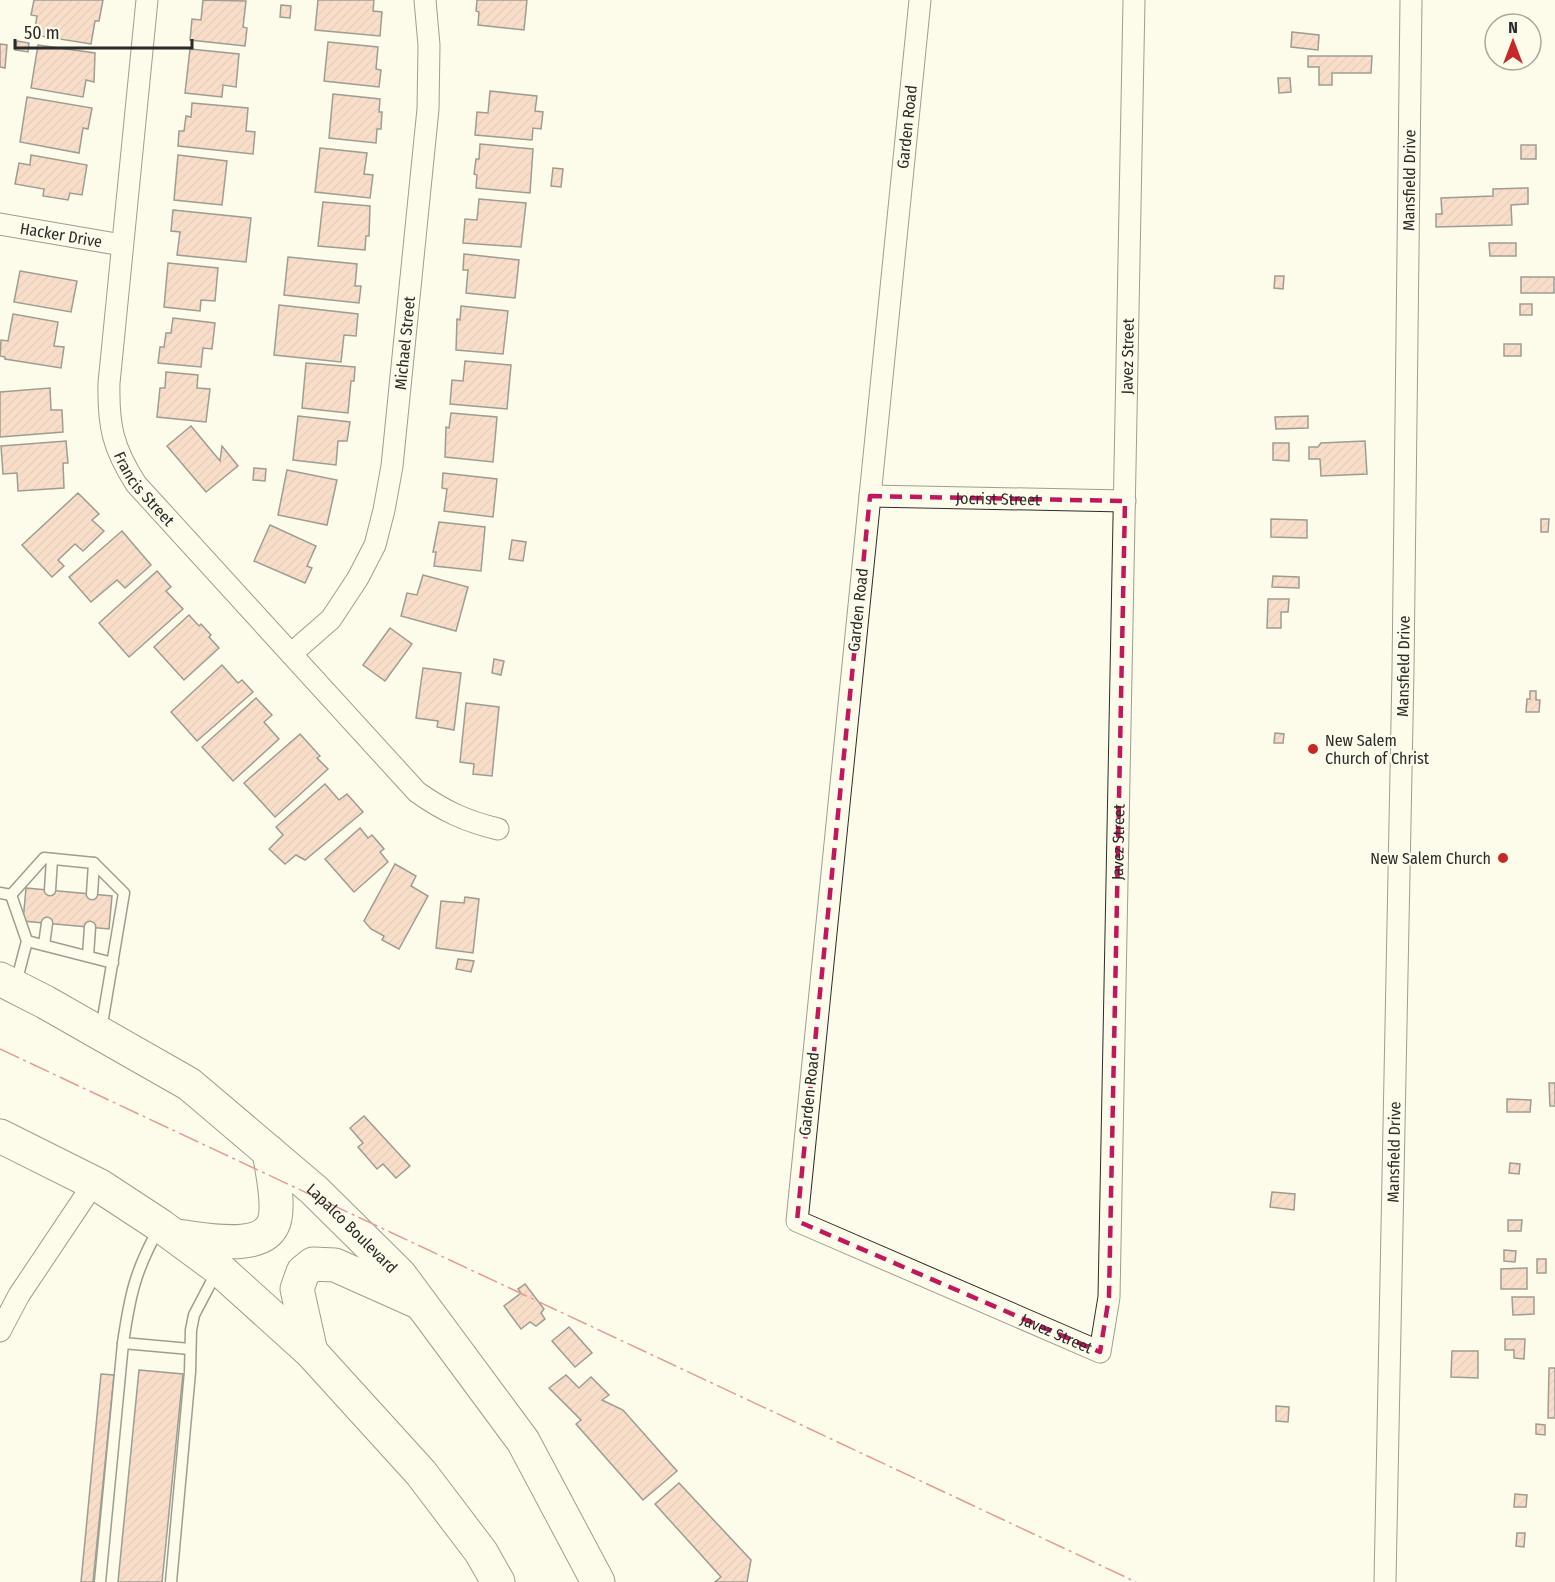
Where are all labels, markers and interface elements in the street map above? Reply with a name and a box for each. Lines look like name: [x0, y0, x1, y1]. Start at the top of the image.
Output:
scale bar: [15, 12, 192, 50]
north arrow: [1483, 12, 1543, 72]
text: N: [1508, 18, 1518, 37]
text: 50 m: [24, 22, 60, 44]
street label: Garden Road: [893, 84, 921, 170]
street label: Mansfield Drive: [1399, 129, 1419, 231]
street label: Hacker Drive: [19, 218, 104, 251]
street label: Michael Street: [390, 294, 419, 390]
street label: Javez Street: [1117, 317, 1137, 395]
street label: Francis Street: [110, 449, 179, 530]
street label: Jocrist Street: [956, 488, 1041, 509]
street label: Garden Road: [844, 567, 872, 653]
street label: Mansfield Drive: [1393, 615, 1413, 717]
place label: New Salem Church of Christ: [1325, 731, 1430, 768]
marker: New Salem Church of Christ: [1306, 742, 1320, 756]
street label: Javez Street: [1108, 803, 1128, 880]
place label: New Salem Church: [1370, 849, 1491, 868]
marker: New Salem Church: [1496, 851, 1510, 865]
street label: Garden Road: [795, 1051, 823, 1137]
street label: Mansfield Drive: [1383, 1101, 1404, 1203]
street label: Lapalco Boulevard: [303, 1179, 402, 1277]
street label: Javez Street: [1018, 1309, 1096, 1357]

